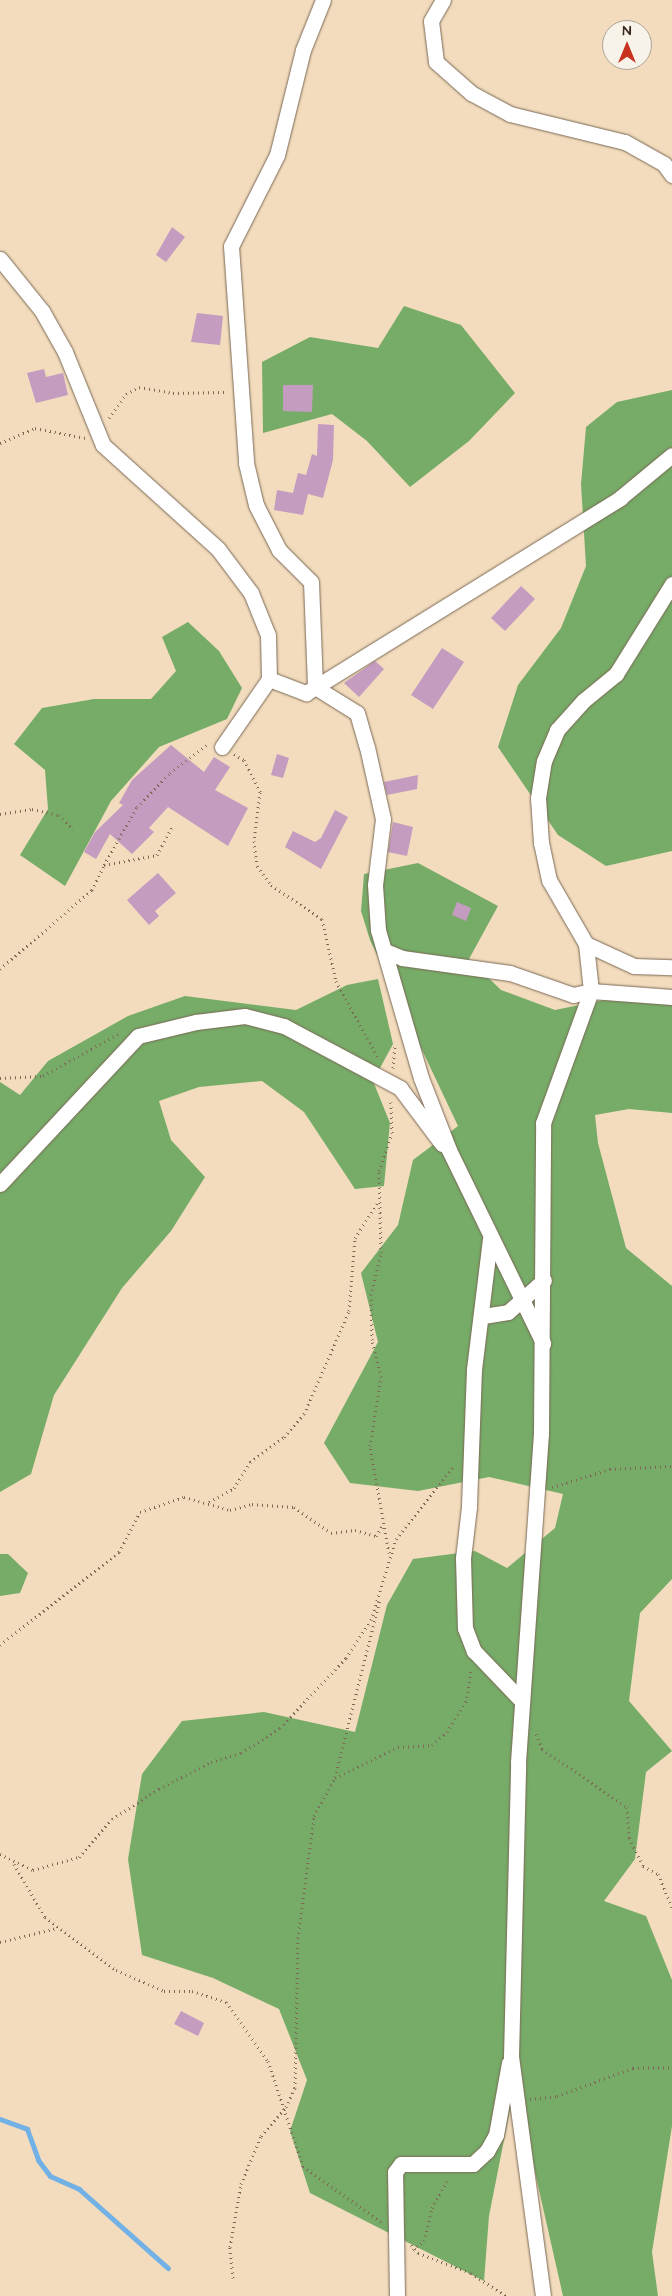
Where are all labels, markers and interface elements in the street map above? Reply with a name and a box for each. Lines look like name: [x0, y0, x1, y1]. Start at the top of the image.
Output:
north arrow: [602, 20, 652, 70]
text: N: [623, 21, 631, 41]

